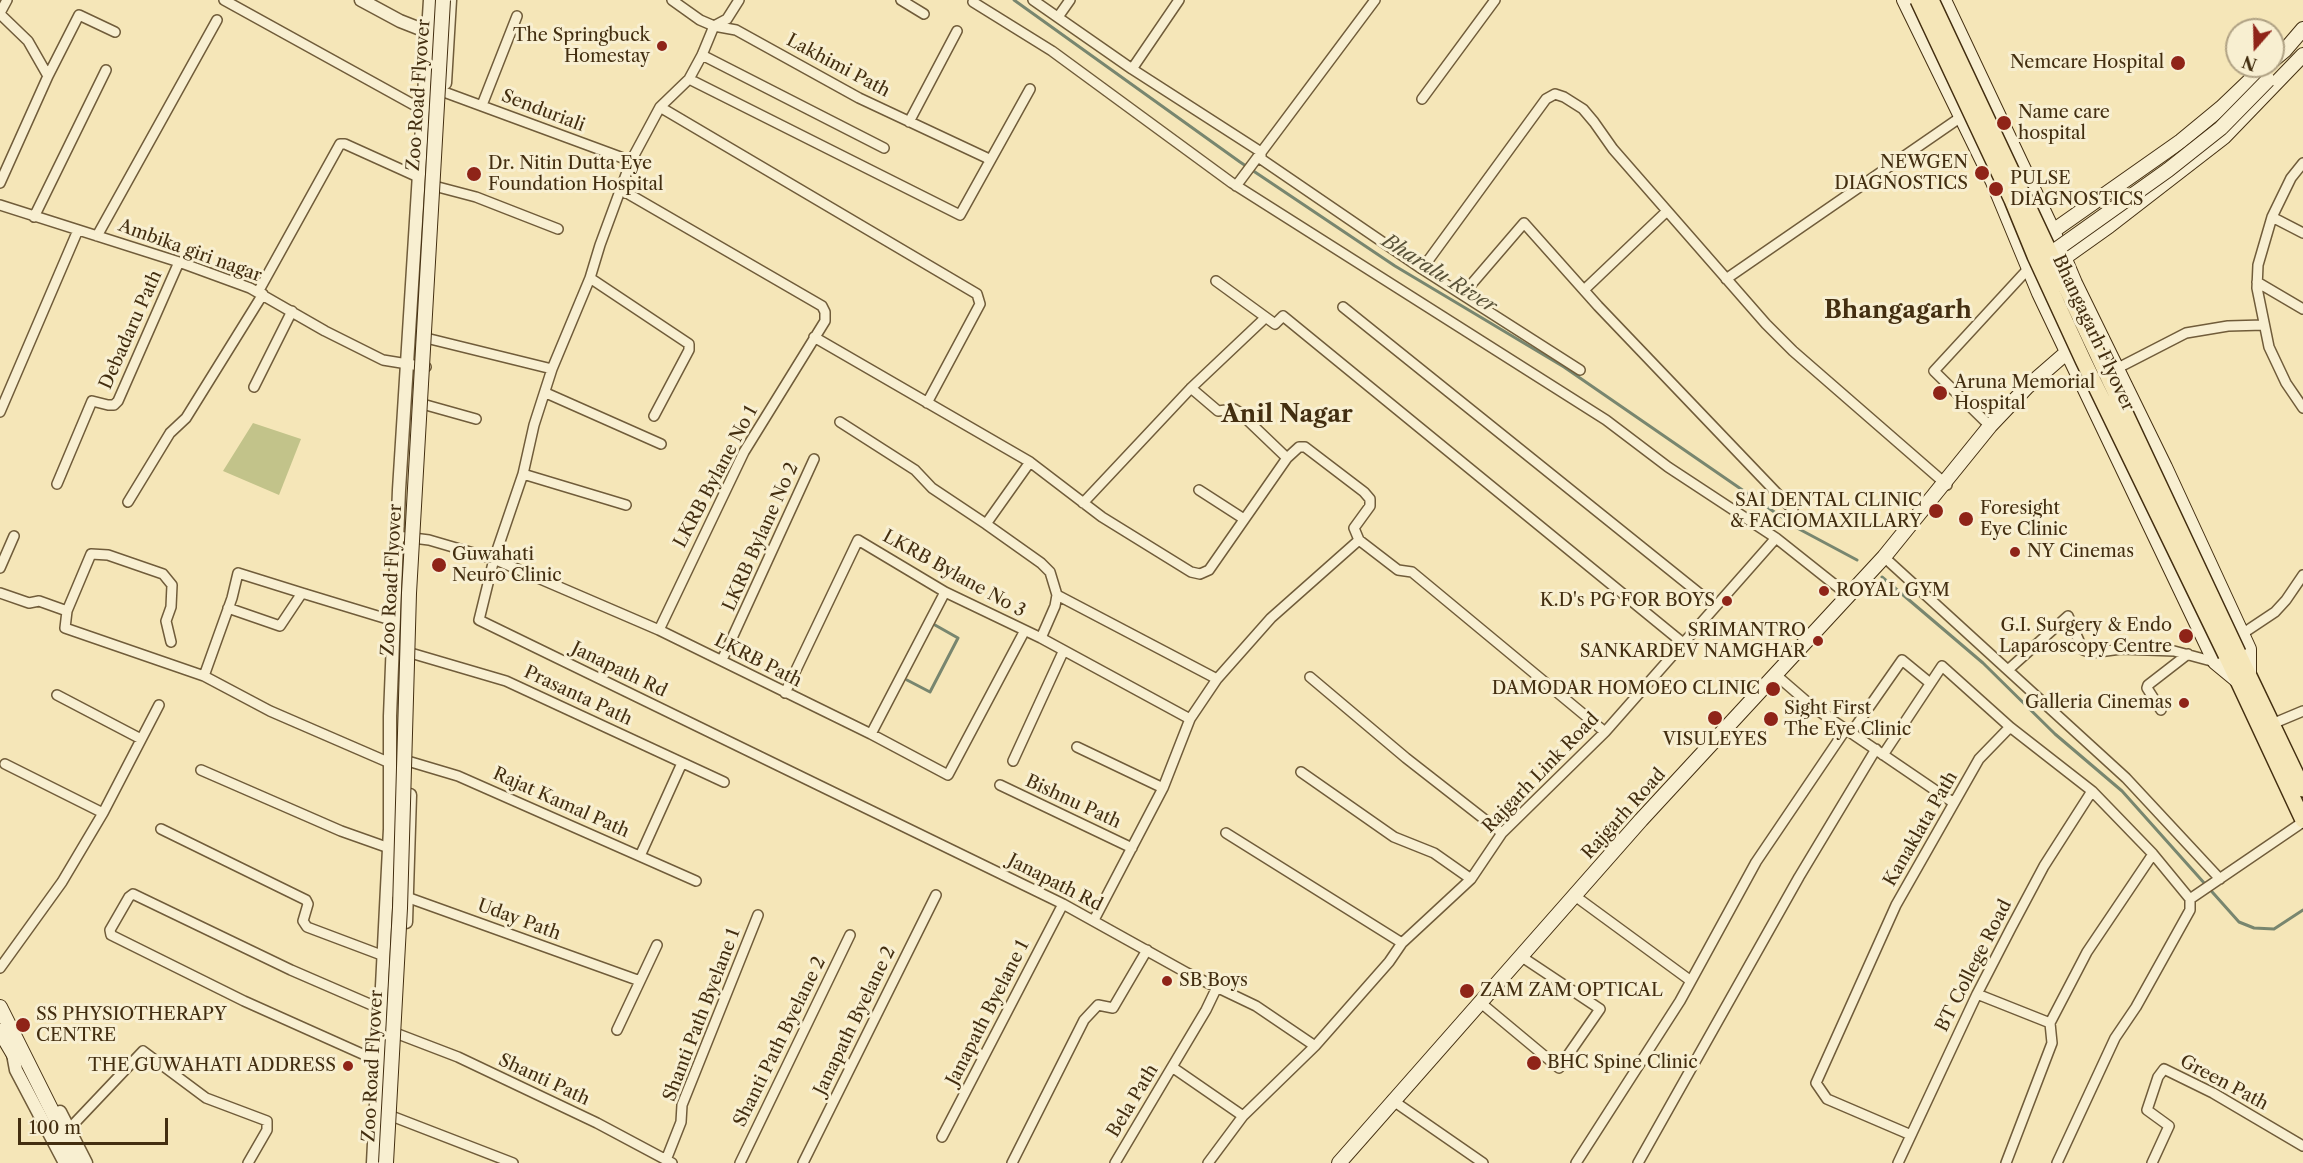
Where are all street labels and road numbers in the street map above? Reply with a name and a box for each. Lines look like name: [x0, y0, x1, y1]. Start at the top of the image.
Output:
street label: Zoo Road Flyover: [403, 18, 435, 172]
street label: Lakhimi Path: [783, 30, 893, 102]
street label: Senduriali: [498, 85, 588, 137]
street label: Ambika giri nagar: [115, 215, 265, 287]
street label: Bhangagarh Flyover: [2047, 251, 2139, 415]
street label: Debadaru Path: [95, 267, 167, 393]
street label: LKRB Bylane No 1: [670, 402, 762, 552]
street label: LKRB Bylane No 2: [719, 459, 803, 615]
street label: Zoo Road Flyover: [377, 503, 407, 657]
street label: LKRB Bylane No 3: [879, 526, 1029, 622]
street label: LKRB Path: [711, 630, 805, 692]
street label: Janapath Rd: [568, 638, 670, 702]
street label: Prasanta Path: [520, 662, 636, 730]
street label: Rajgarh Link Road: [1478, 708, 1604, 838]
street label: Rajat Kamal Path: [489, 763, 633, 843]
street label: Rajgarh Road: [1578, 764, 1670, 864]
street label: Kanaklata Path: [1879, 768, 1963, 890]
street label: Bishnu Path: [1022, 770, 1124, 834]
street label: Janapath Rd: [1004, 850, 1106, 916]
street label: Uday Path: [474, 895, 564, 945]
street label: BT College Road: [1931, 896, 2017, 1036]
street label: Shanti Path Byelane 1: [659, 925, 745, 1105]
street label: Janapath Byelane 1: [942, 937, 1034, 1089]
street label: Janapath Byelane 2: [810, 943, 900, 1099]
street label: Shanti Path Byelane 2: [729, 954, 831, 1130]
street label: Zoo Road Flyover: [358, 989, 388, 1143]
street label: Shanti Path: [495, 1049, 593, 1111]
street label: Green Path: [2176, 1051, 2272, 1115]
street label: Bela Path: [1103, 1061, 1163, 1141]

